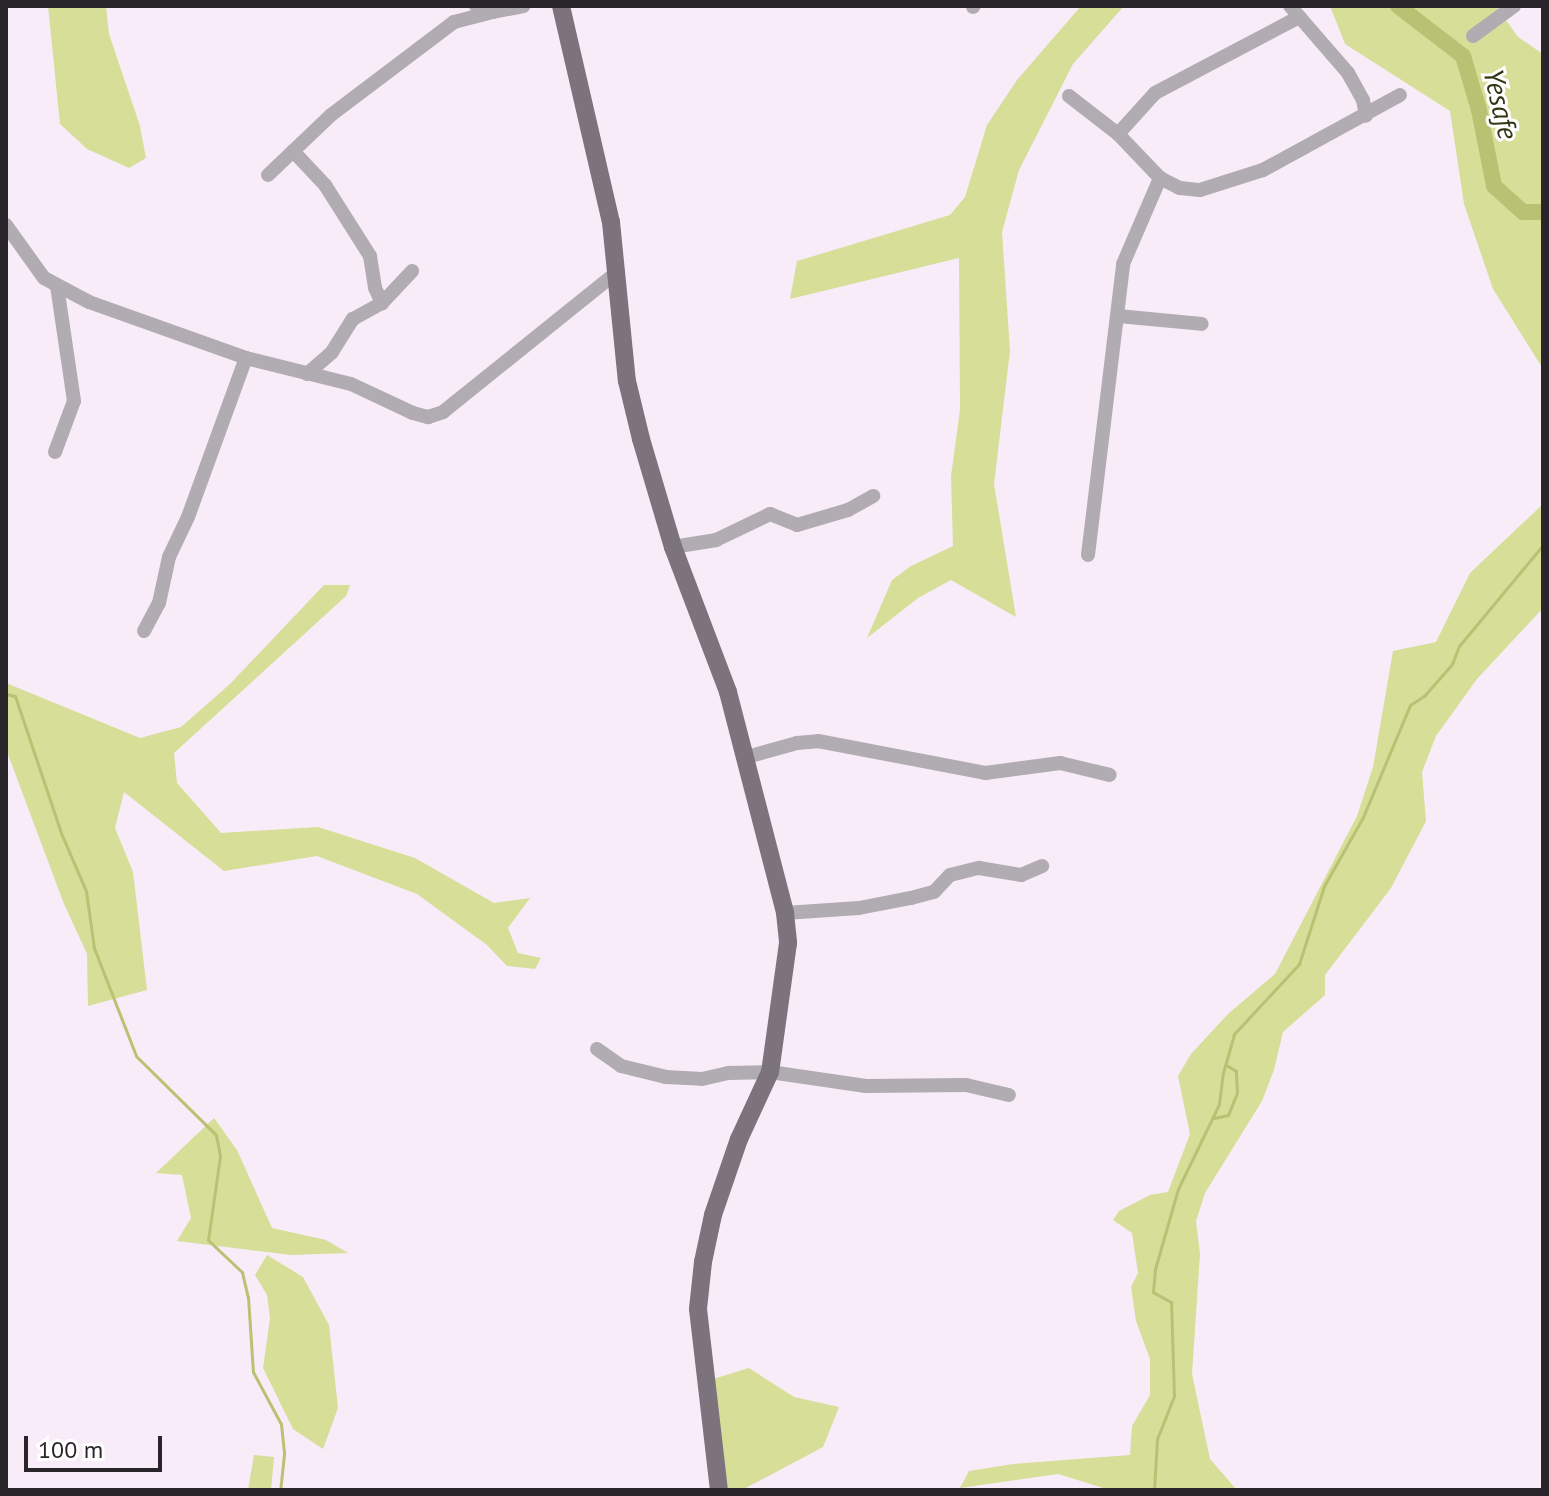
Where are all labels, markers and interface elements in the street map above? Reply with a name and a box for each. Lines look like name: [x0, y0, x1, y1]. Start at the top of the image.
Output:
water label: Yesafe: [1477, 65, 1525, 143]
scale bar: [28, 1420, 166, 1470]
text: 100 m: [38, 1434, 103, 1465]

